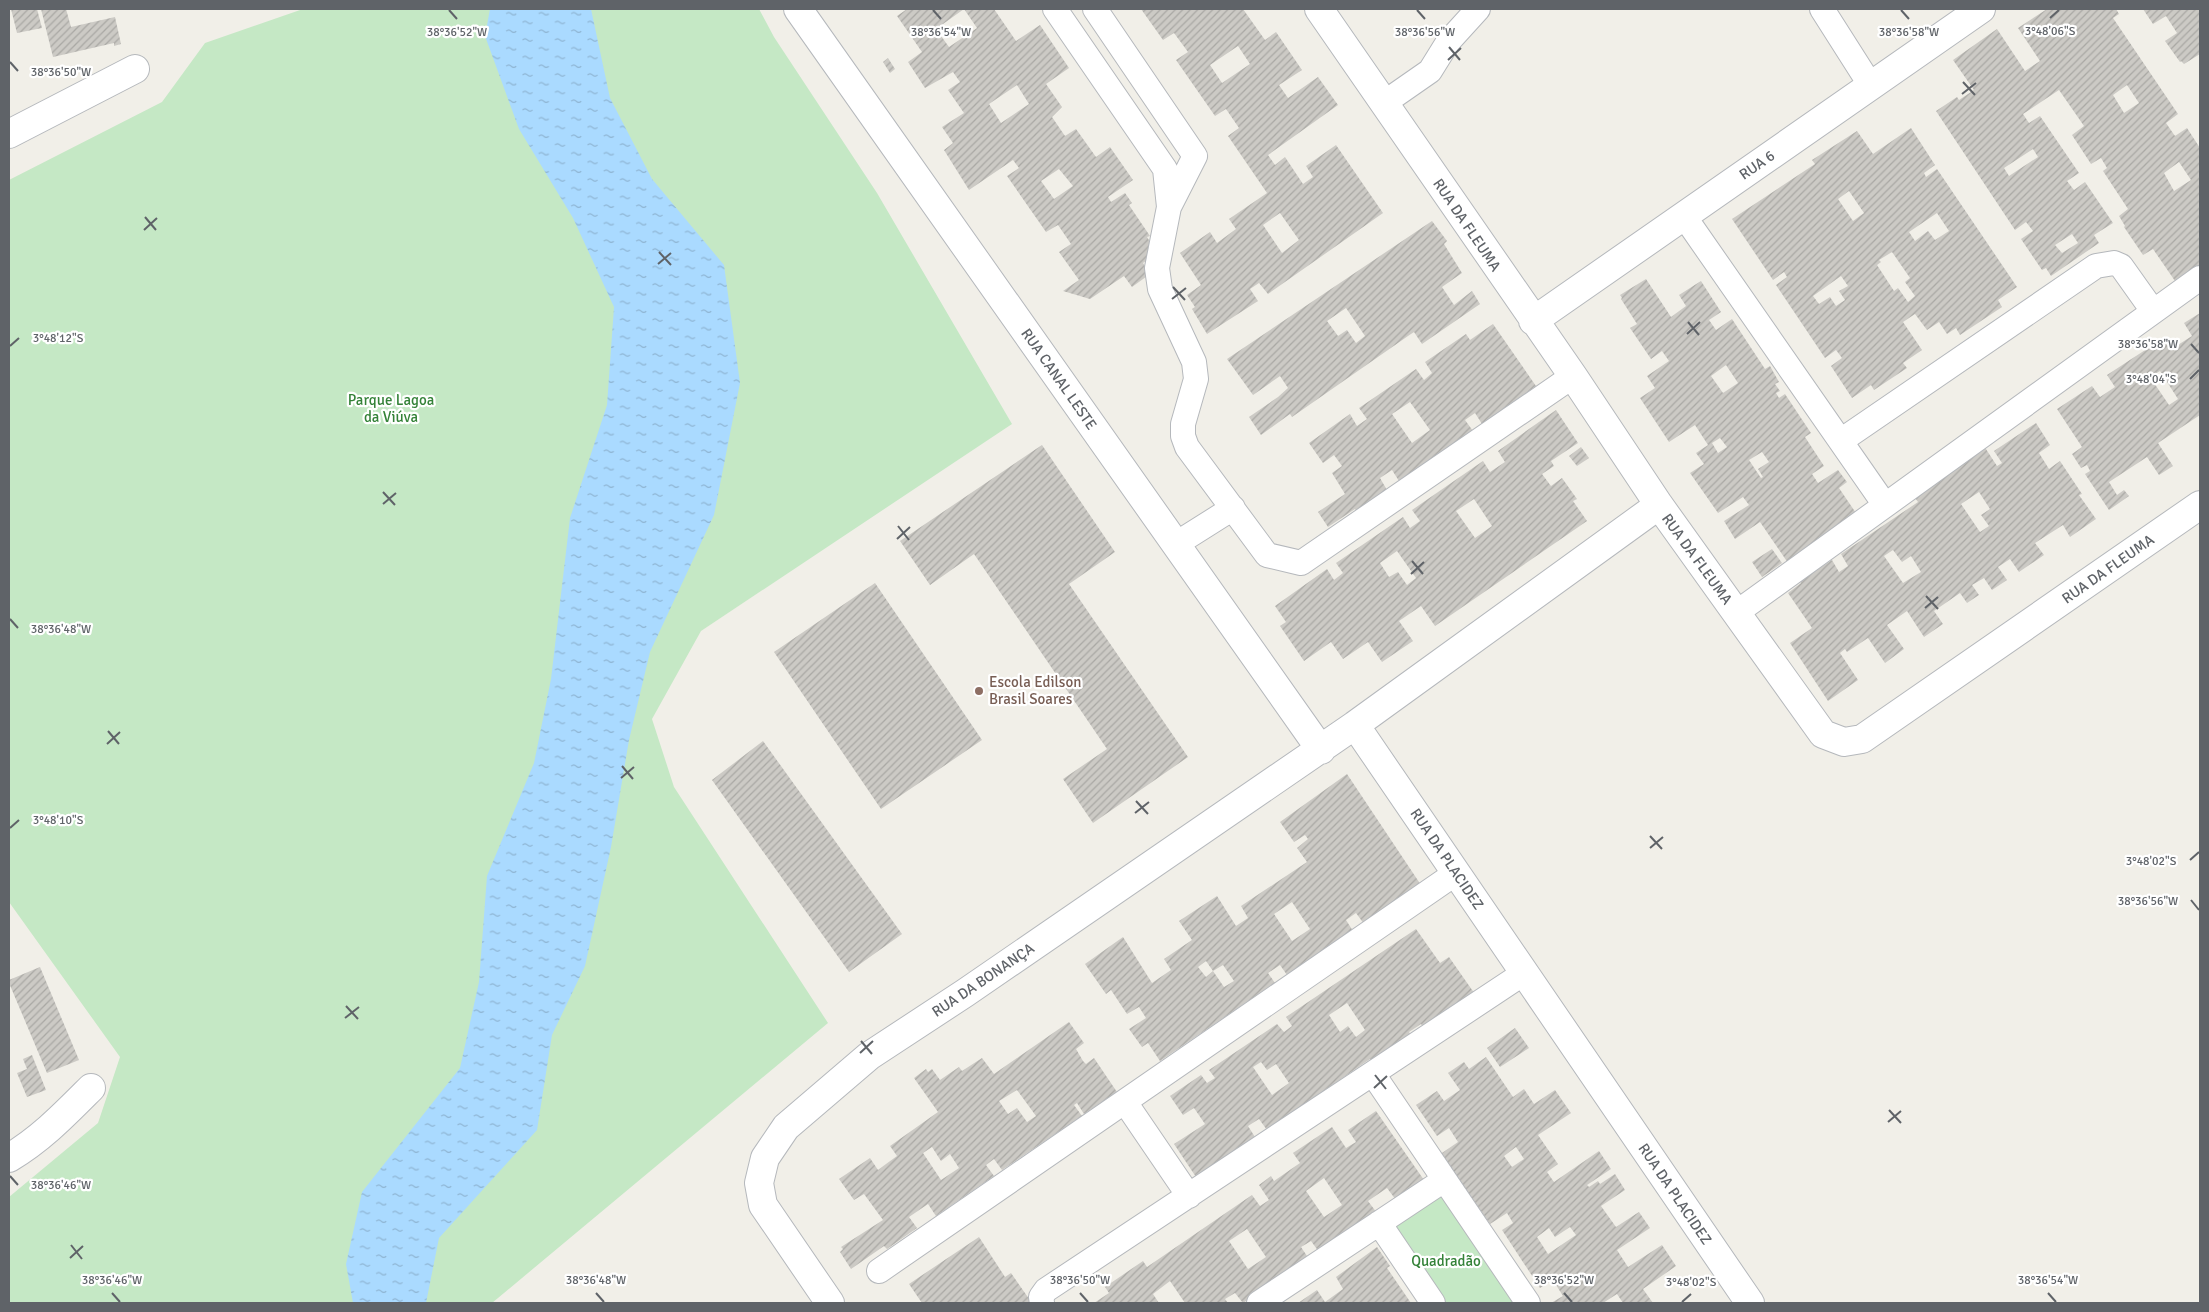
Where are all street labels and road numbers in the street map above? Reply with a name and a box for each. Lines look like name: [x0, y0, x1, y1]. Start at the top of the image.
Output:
street label: RUA 6: [1736, 146, 1778, 184]
street label: RUA DA FLEUMA: [1429, 175, 1505, 275]
street label: RUA CANAL LESTE: [1017, 325, 1101, 433]
street label: RUA DA FLEUMA: [1658, 510, 1736, 608]
street label: RUA DA FLEUMA: [2058, 531, 2158, 607]
street label: RUA DA PLACIDEZ: [1406, 805, 1488, 913]
street label: RUA DA BONANÇA: [928, 939, 1038, 1021]
street label: RUA DA PLACIDEZ: [1634, 1140, 1716, 1248]

